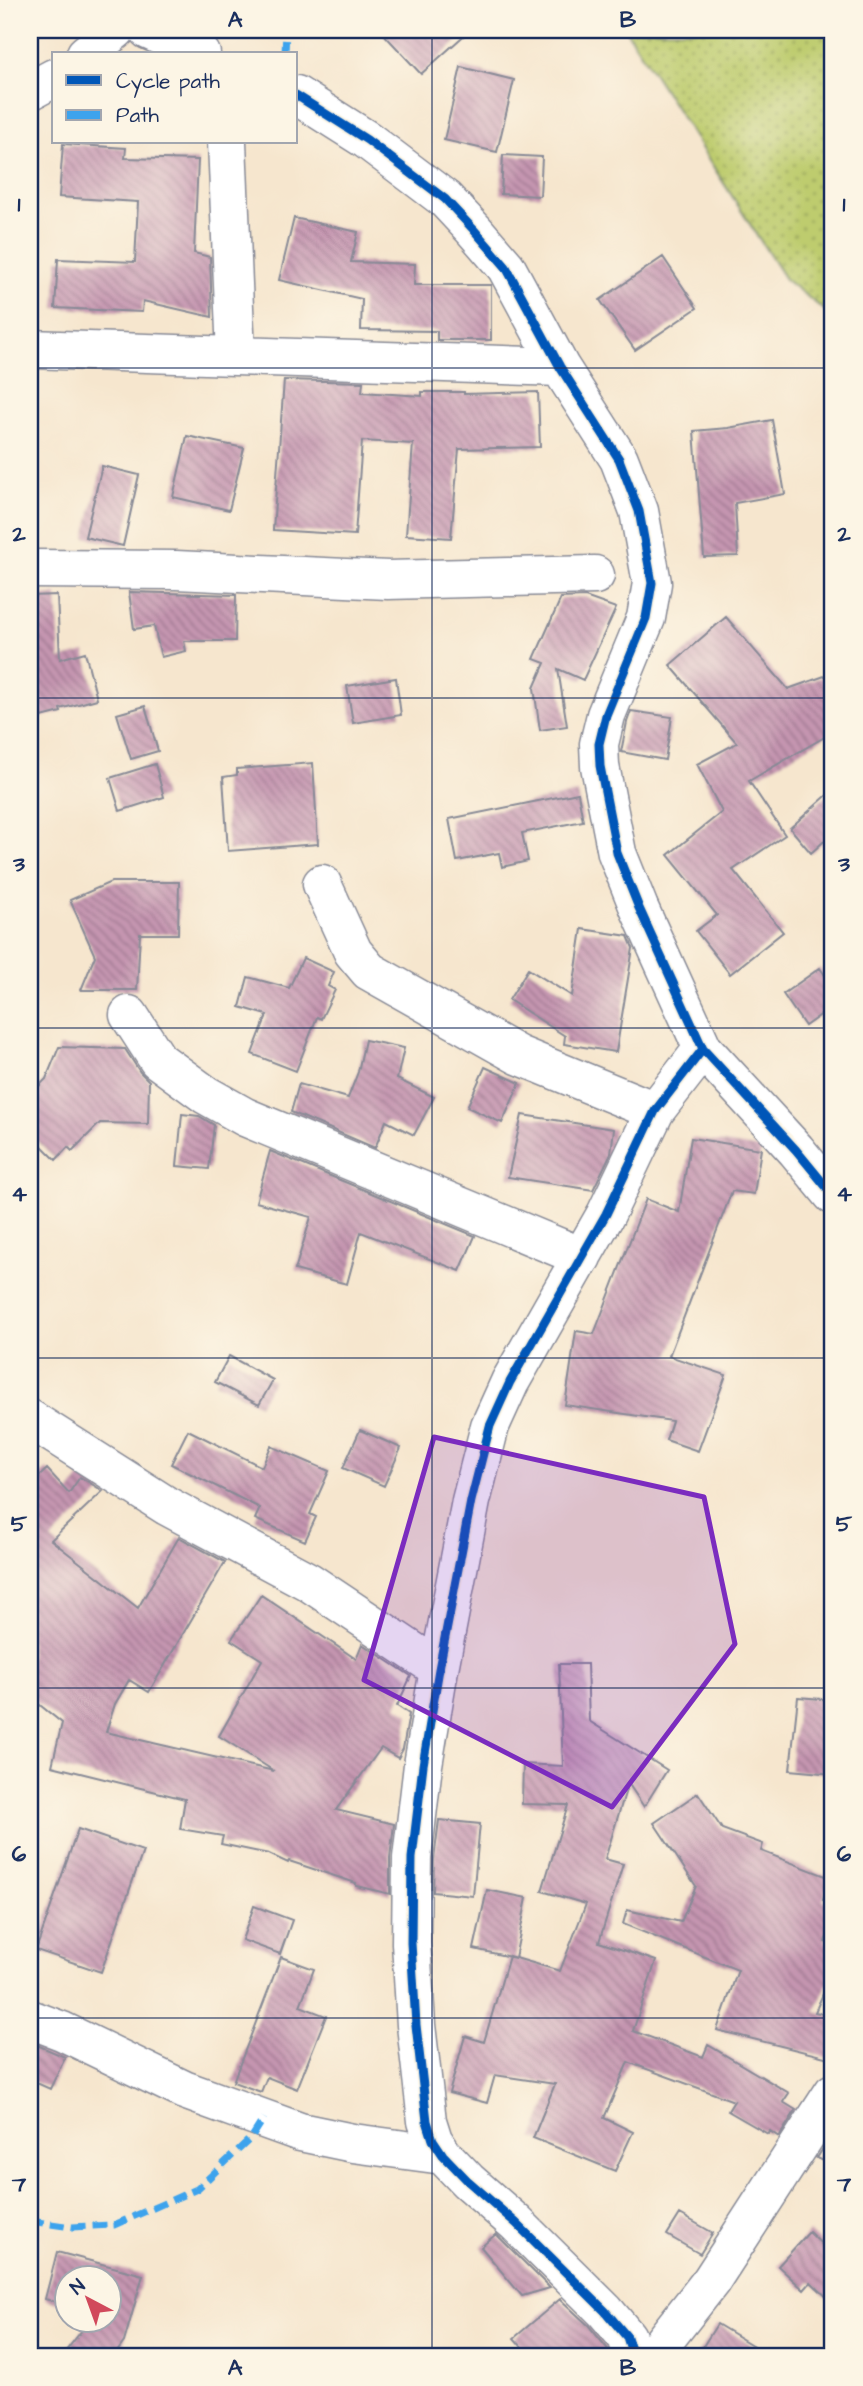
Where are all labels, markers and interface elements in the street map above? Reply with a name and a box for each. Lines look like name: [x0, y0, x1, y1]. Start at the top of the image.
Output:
text: A: [228, 4, 243, 36]
text: B: [620, 4, 637, 36]
legend: [52, 52, 298, 144]
text: Cycle path: [116, 67, 221, 98]
text: Path: [116, 101, 160, 130]
text: 1: [18, 188, 21, 220]
text: 1: [843, 188, 846, 220]
text: 2: [11, 518, 26, 550]
text: 2: [836, 518, 851, 550]
text: 3: [12, 848, 25, 880]
text: 3: [837, 848, 850, 880]
text: 4: [11, 1178, 27, 1210]
text: 4: [836, 1178, 852, 1210]
text: 5: [11, 1508, 28, 1540]
text: 5: [836, 1508, 853, 1540]
text: 6: [12, 1838, 27, 1870]
text: 6: [837, 1838, 852, 1870]
text: 7: [11, 2168, 27, 2200]
text: 7: [836, 2168, 852, 2200]
north arrow: [52, 2264, 122, 2334]
text: N: [64, 2273, 91, 2301]
text: A: [228, 2352, 243, 2384]
text: B: [620, 2352, 637, 2384]

